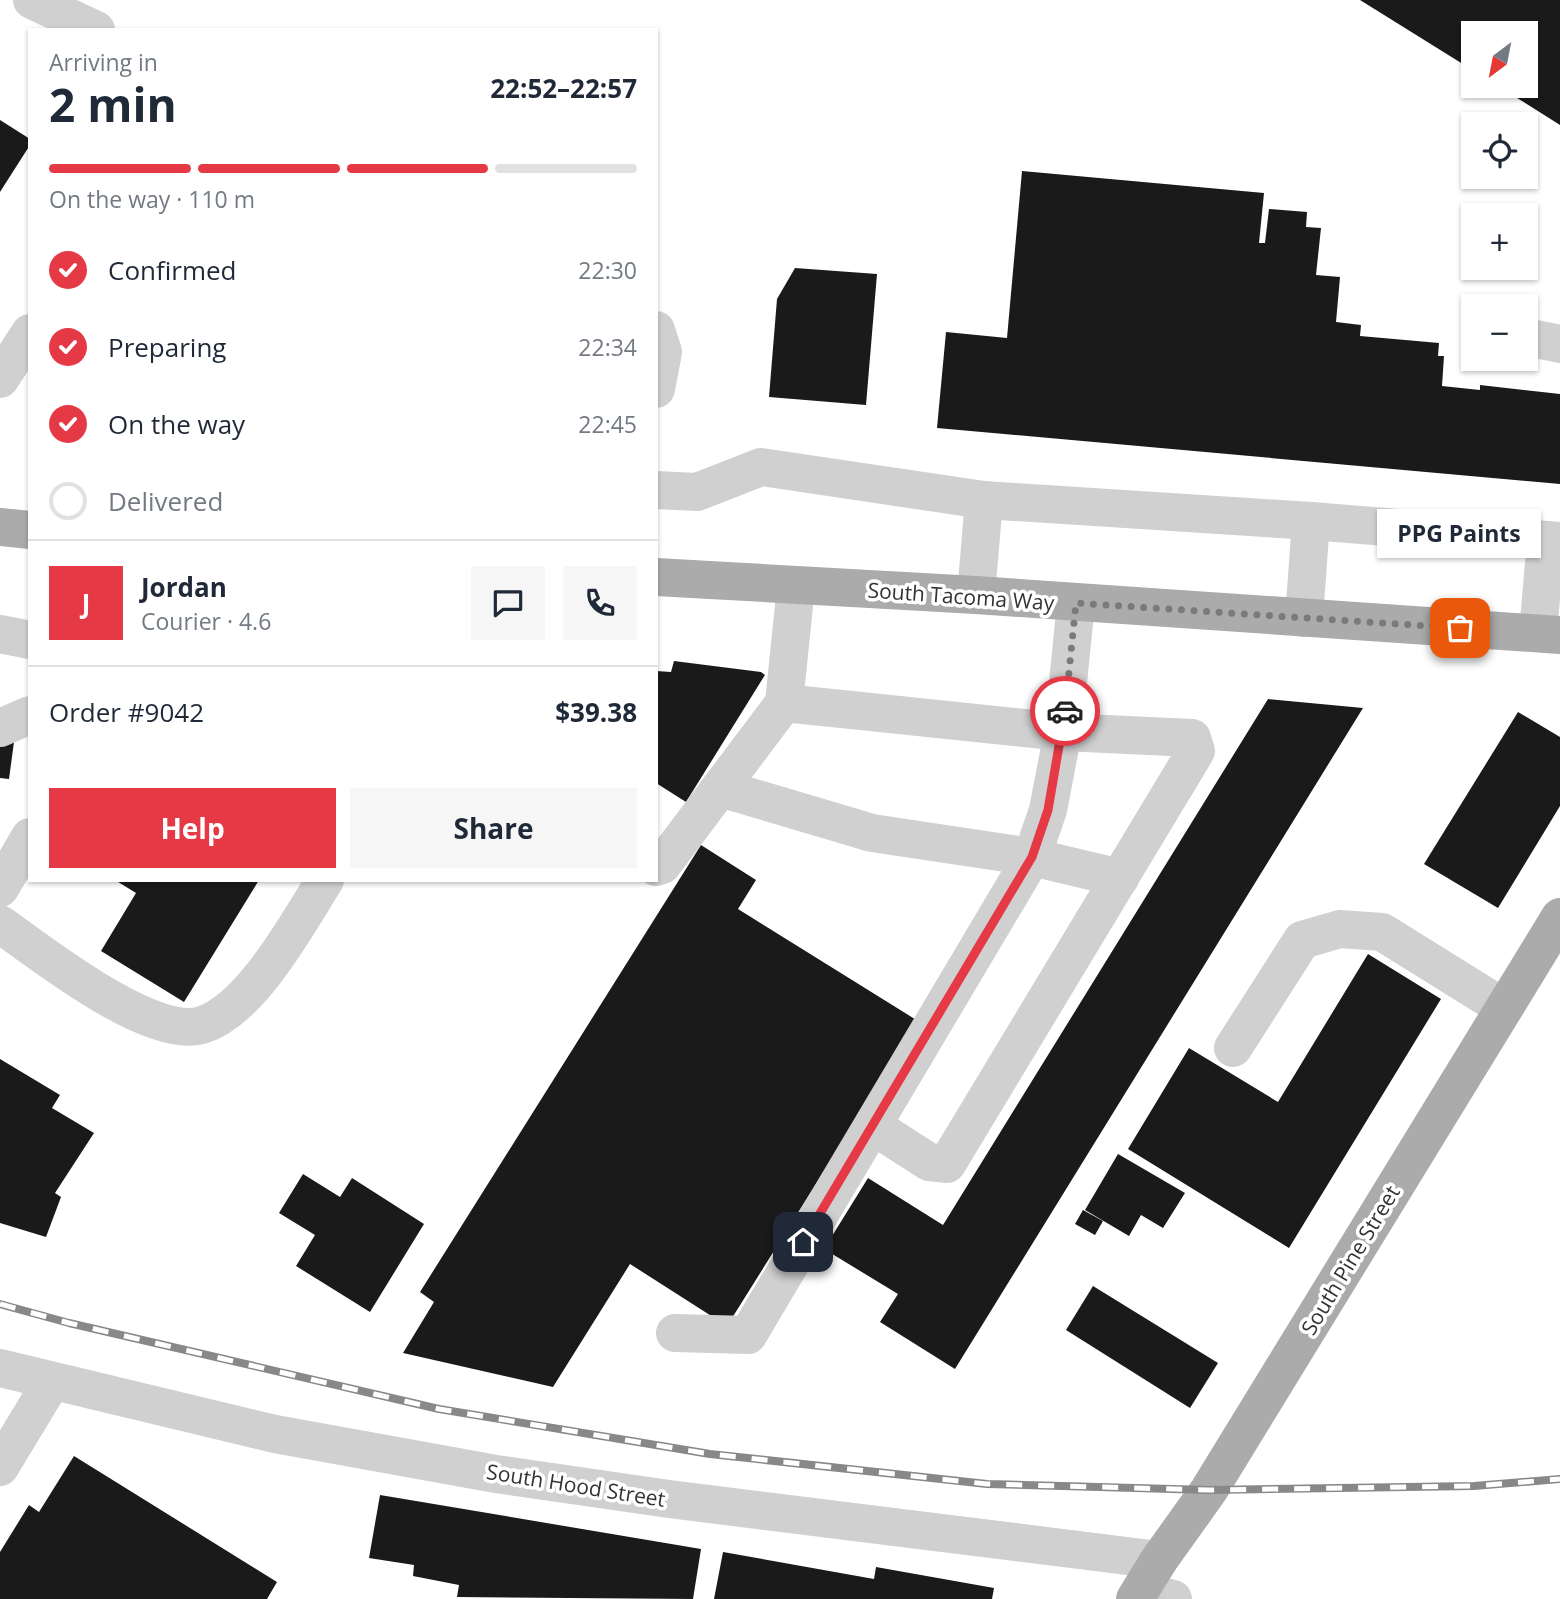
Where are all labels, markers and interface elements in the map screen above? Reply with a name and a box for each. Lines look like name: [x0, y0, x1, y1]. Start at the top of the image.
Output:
north arrow: [1461, 21, 1538, 98]
map controls: [1461, 21, 1538, 371]
text: Arriving in: [49, 46, 158, 78]
text: 22:52–22:57: [490, 70, 637, 106]
text: 2 min: [49, 73, 177, 135]
button: locate: [1461, 112, 1538, 189]
text: On the way · 110 m: [49, 183, 255, 215]
button: +: [1461, 203, 1538, 280]
icon: check: [49, 251, 87, 289]
text: Confirmed: [108, 252, 236, 288]
text: 22:30: [578, 254, 637, 286]
button: −: [1461, 294, 1538, 371]
icon: check: [49, 328, 87, 366]
text: Preparing: [108, 329, 226, 365]
text: 22:34: [578, 331, 637, 363]
icon: check: [49, 405, 87, 443]
text: On the way: [108, 406, 245, 442]
text: 22:45: [578, 408, 637, 440]
text: Delivered: [108, 483, 223, 519]
callout: PPG Paints: [1378, 509, 1542, 558]
text: PPG Paints: [1397, 517, 1521, 549]
button: chat: [471, 566, 545, 640]
button: phone: [563, 566, 637, 640]
text: Jordan: [141, 569, 227, 605]
street label: South Tacoma Way: [867, 576, 1056, 617]
text: J: [82, 585, 90, 621]
pin: [1430, 598, 1490, 658]
text: Courier · 4.6: [141, 605, 271, 637]
icon: bag: [1441, 609, 1479, 647]
courier: [1030, 676, 1100, 746]
icon: car: [1046, 692, 1084, 730]
text: Order #9042: [49, 694, 204, 730]
text: $39.38: [555, 694, 637, 730]
button: Help: [49, 788, 336, 868]
button: Share: [350, 788, 637, 868]
street label: South Pine Street: [1294, 1180, 1406, 1340]
pin: [773, 1212, 833, 1272]
icon: home: [784, 1223, 822, 1261]
street label: South Hood Street: [485, 1457, 667, 1513]

